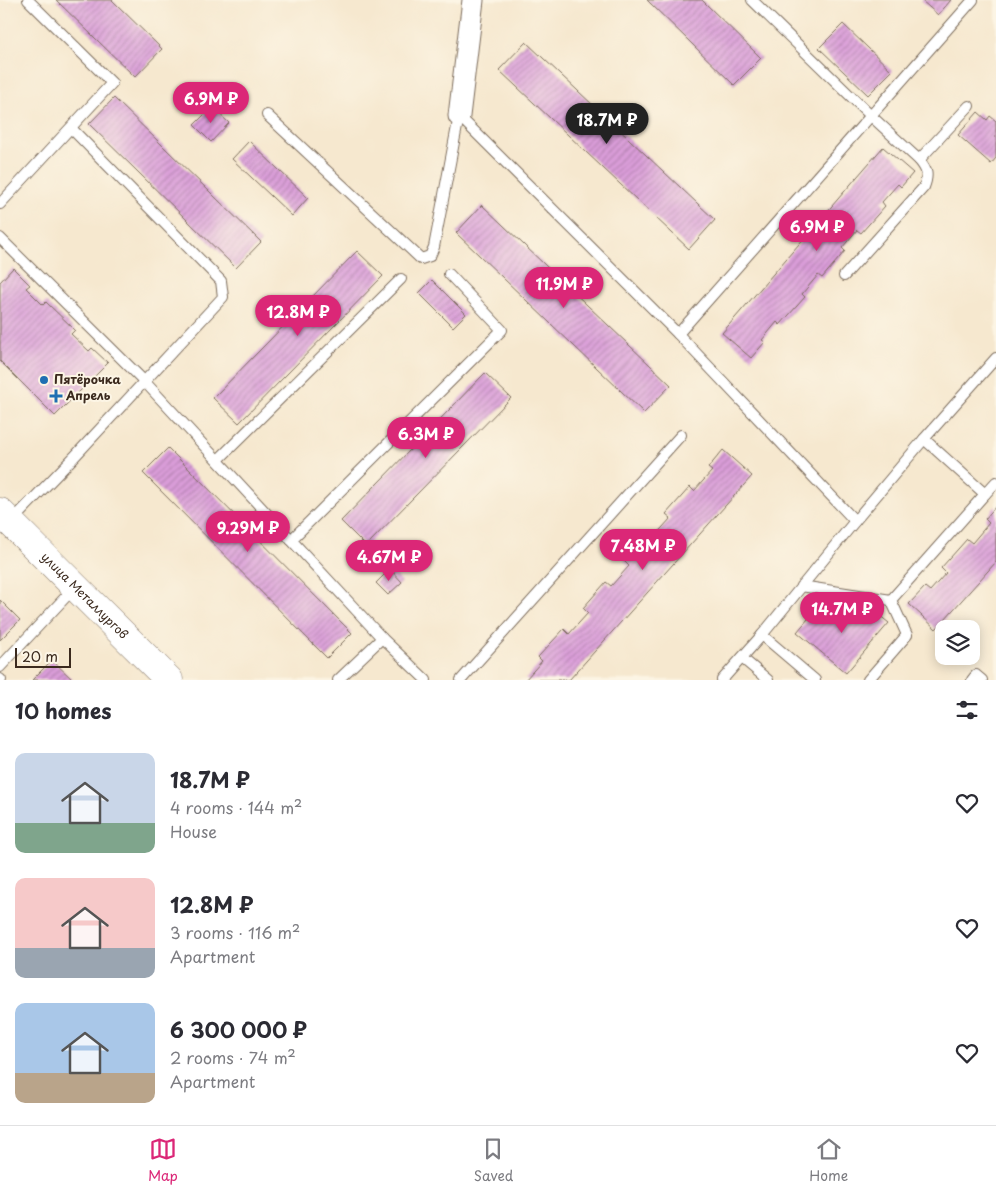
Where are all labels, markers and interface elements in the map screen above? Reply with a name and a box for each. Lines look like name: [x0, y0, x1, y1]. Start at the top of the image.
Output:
pin: 6.9M ₽: [170, 82, 252, 124]
text: 6.9M ₽: [184, 86, 238, 110]
pin: 18.7M ₽: [561, 102, 653, 145]
text: 18.7M ₽: [577, 107, 637, 131]
pin: 6.9M ₽: [776, 210, 858, 252]
text: 6.9M ₽: [790, 214, 844, 238]
pin: 11.9M ₽: [518, 266, 610, 309]
text: 11.9M ₽: [535, 271, 593, 295]
pin: 12.8M ₽: [252, 294, 344, 337]
text: 12.8M ₽: [266, 299, 330, 323]
place label: Пятёрочка: [54, 370, 121, 388]
marker: Пятёрочка: [38, 374, 50, 386]
place label: Апрель: [65, 386, 111, 404]
marker: Апрель: [50, 390, 62, 402]
pin: 6.3M ₽: [385, 416, 467, 459]
text: 6.3M ₽: [398, 421, 454, 445]
pin: 9.29M ₽: [202, 510, 294, 553]
text: 9.29M ₽: [217, 515, 279, 539]
pin: 7.48M ₽: [597, 528, 689, 571]
text: 7.48M ₽: [611, 533, 675, 557]
pin: 4.67M ₽: [343, 540, 435, 582]
text: 4.67M ₽: [357, 544, 421, 568]
street label: улица Металлургов: [38, 548, 133, 643]
pin: 14.7M ₽: [796, 592, 888, 634]
text: 14.7M ₽: [811, 596, 873, 620]
map controls: [935, 620, 980, 665]
button: layers: [935, 620, 980, 665]
scale bar: [15, 645, 71, 668]
text: 20 m: [22, 646, 58, 667]
text: 10 homes: [15, 694, 112, 726]
icon: filters: [953, 696, 981, 724]
text: 18.7M ₽: [170, 763, 250, 795]
icon: home: [55, 773, 115, 833]
icon: heart: [953, 789, 981, 817]
text: 4 rooms · 144 m²: [170, 795, 302, 819]
text: House: [170, 819, 217, 843]
text: 12.8M ₽: [170, 888, 253, 920]
icon: home: [55, 898, 115, 958]
icon: heart: [953, 914, 981, 942]
text: 3 rooms · 116 m²: [170, 920, 300, 944]
text: Apartment: [170, 944, 255, 968]
text: 6 300 000 ₽: [170, 1013, 307, 1045]
icon: home: [55, 1023, 115, 1083]
icon: heart: [953, 1039, 981, 1067]
text: 2 rooms · 74 m²: [170, 1045, 296, 1069]
text: Apartment: [170, 1069, 255, 1093]
tab: Map: [148, 1135, 178, 1186]
tab: Saved: [474, 1135, 513, 1186]
tab: Home: [809, 1135, 848, 1186]

